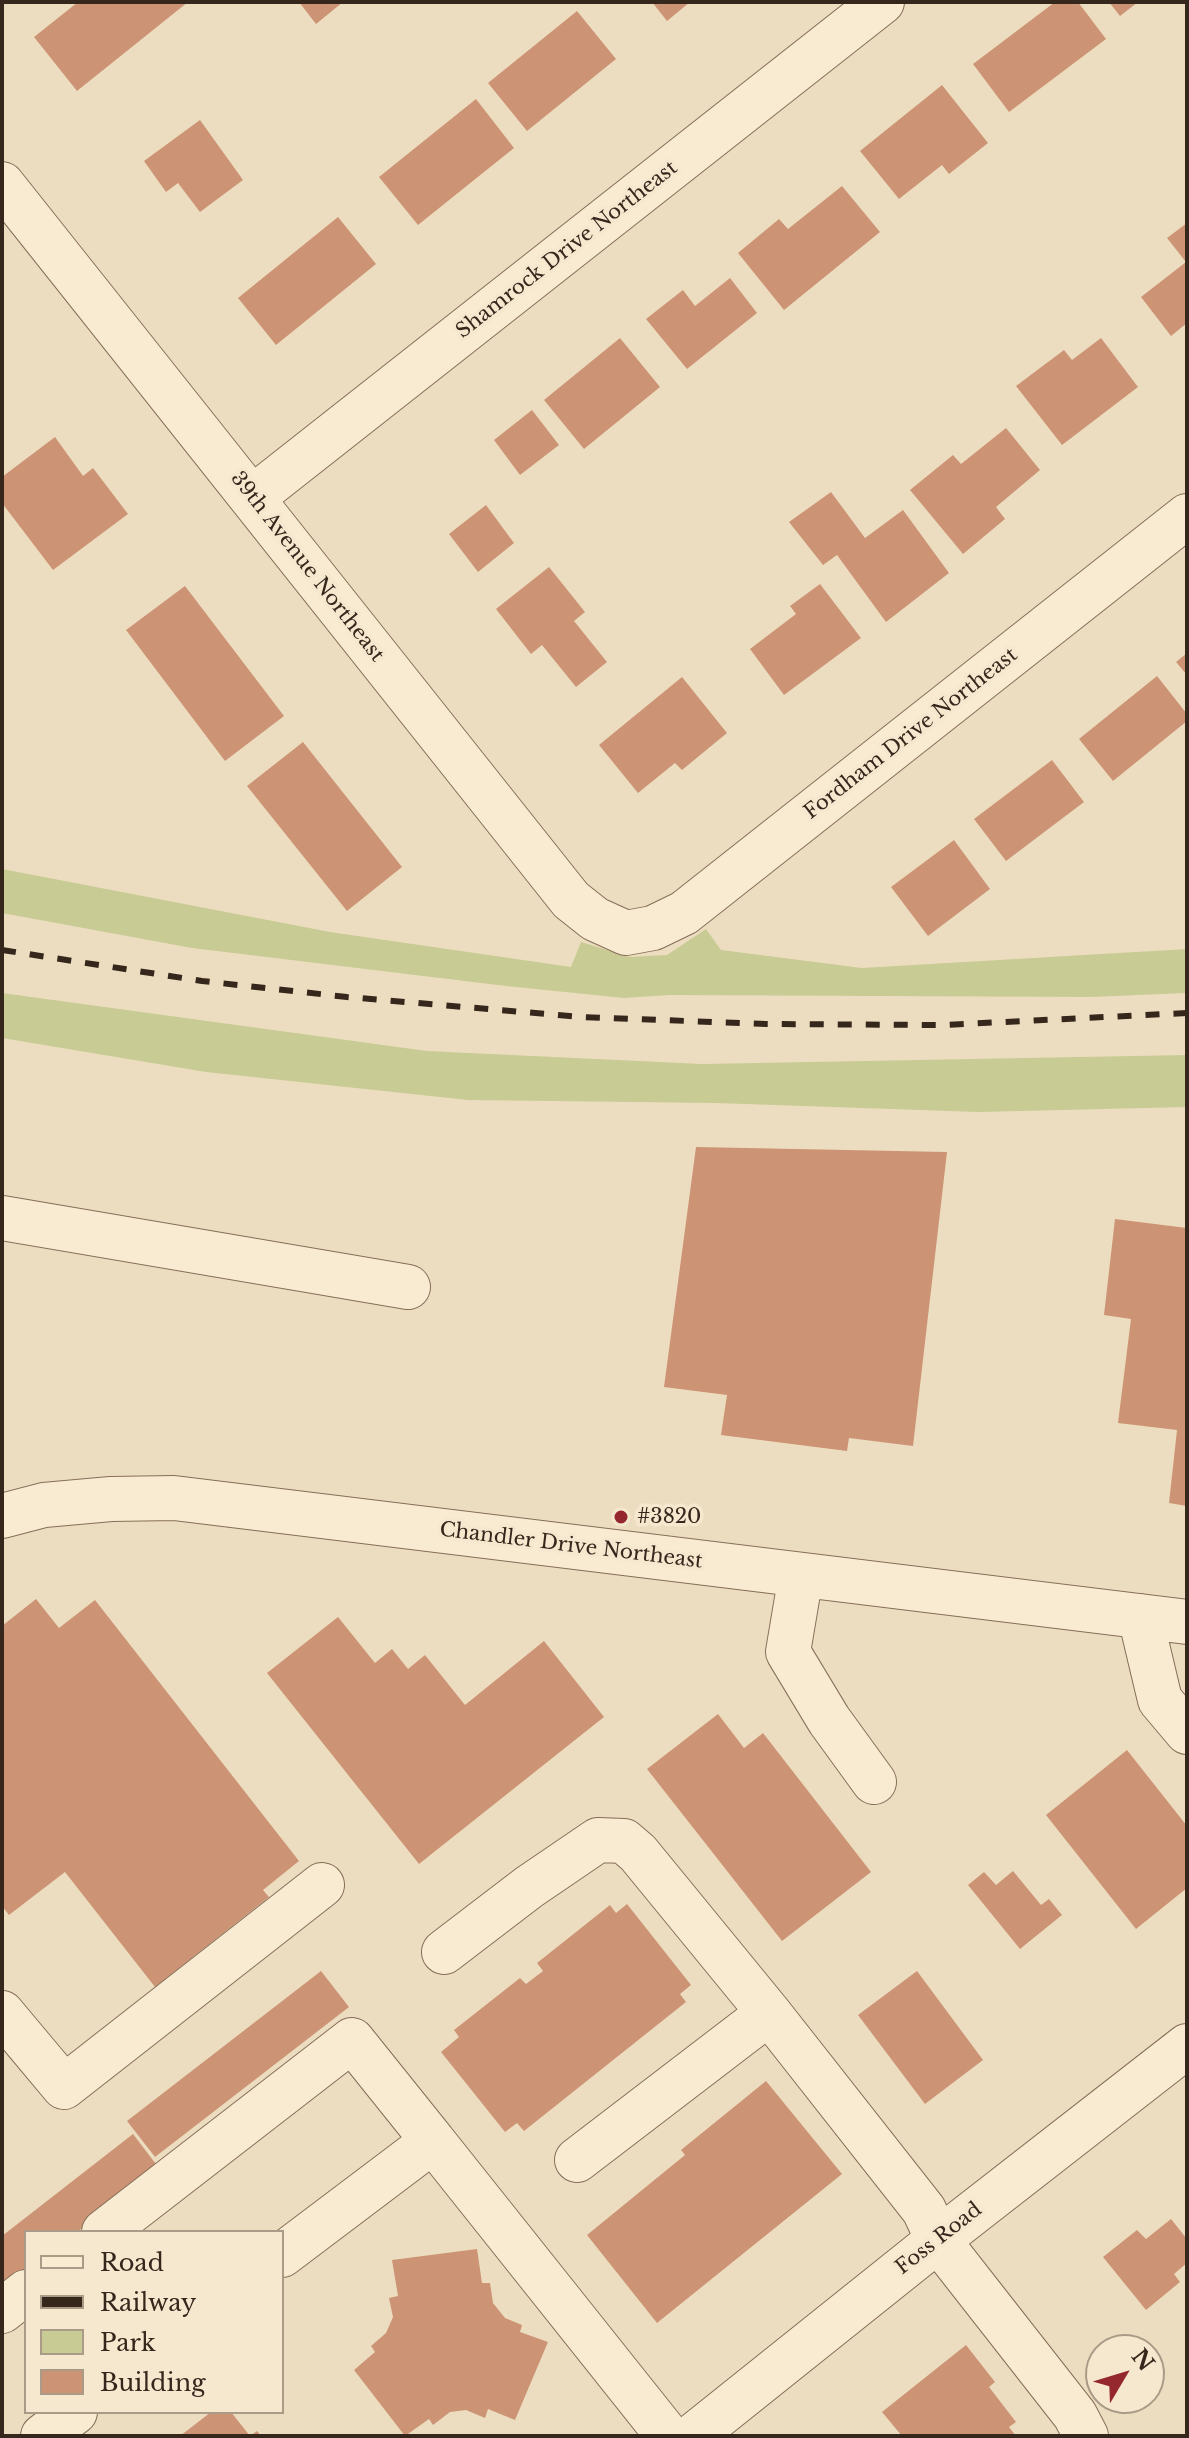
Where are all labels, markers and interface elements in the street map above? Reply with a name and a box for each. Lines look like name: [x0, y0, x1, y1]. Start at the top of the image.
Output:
street label: Shamrock Drive Northeast: [452, 156, 682, 344]
street label: 39th Avenue Northeast: [225, 467, 389, 667]
street label: Fordham Drive Northeast: [800, 643, 1022, 825]
place label: #3820: [637, 1505, 701, 1529]
marker: #3820: [612, 1508, 630, 1526]
street label: Chandler Drive Northeast: [438, 1518, 704, 1574]
street label: Foss Road: [891, 2198, 987, 2280]
legend: [24, 2230, 284, 2414]
text: Road: [100, 2248, 164, 2277]
text: Railway: [100, 2288, 196, 2317]
text: Park: [100, 2328, 156, 2357]
north arrow: [1085, 2334, 1165, 2414]
text: N: [1126, 2344, 1160, 2377]
text: Building: [100, 2368, 206, 2397]

